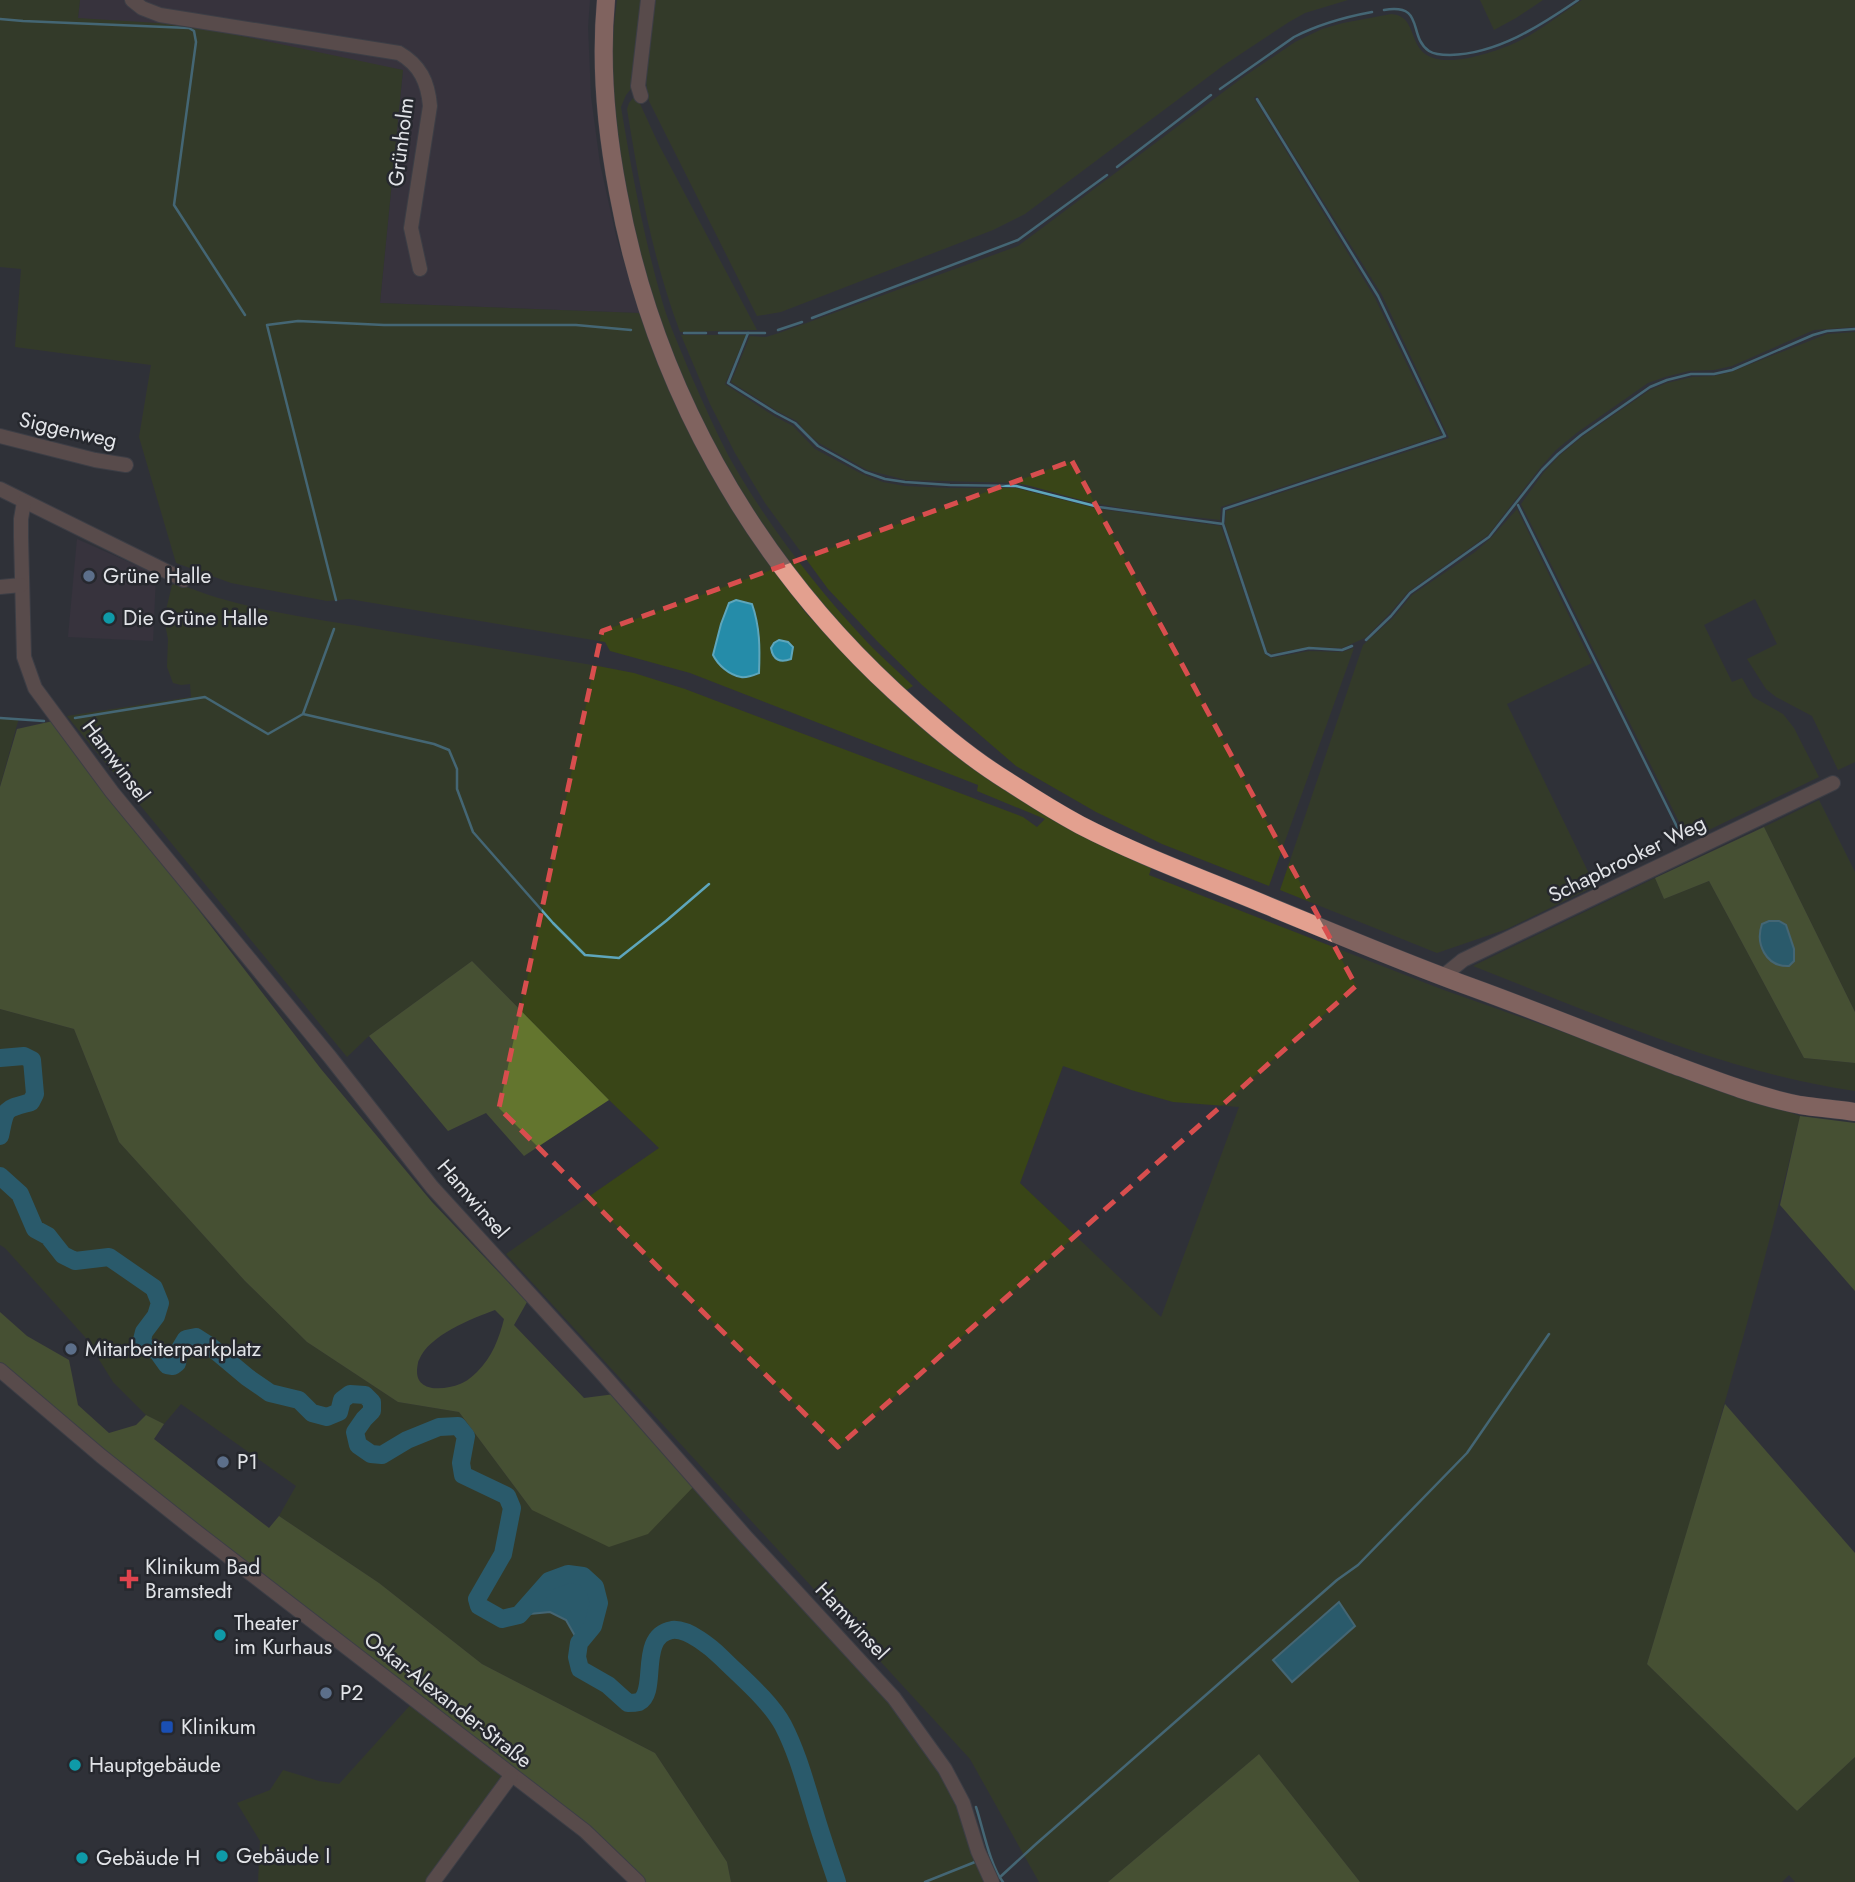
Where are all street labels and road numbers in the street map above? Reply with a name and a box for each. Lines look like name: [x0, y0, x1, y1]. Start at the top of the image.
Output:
street label: Grünholm: [381, 96, 421, 188]
street label: Siggenweg: [16, 404, 120, 456]
street label: Hamwinsel: [75, 714, 157, 808]
street label: Schapbrooker Weg: [1543, 808, 1711, 910]
street label: Hamwinsel: [430, 1153, 516, 1245]
street label: Hamwinsel: [808, 1576, 896, 1666]
street label: Oskar-Alexander-Straße: [358, 1625, 539, 1775]

